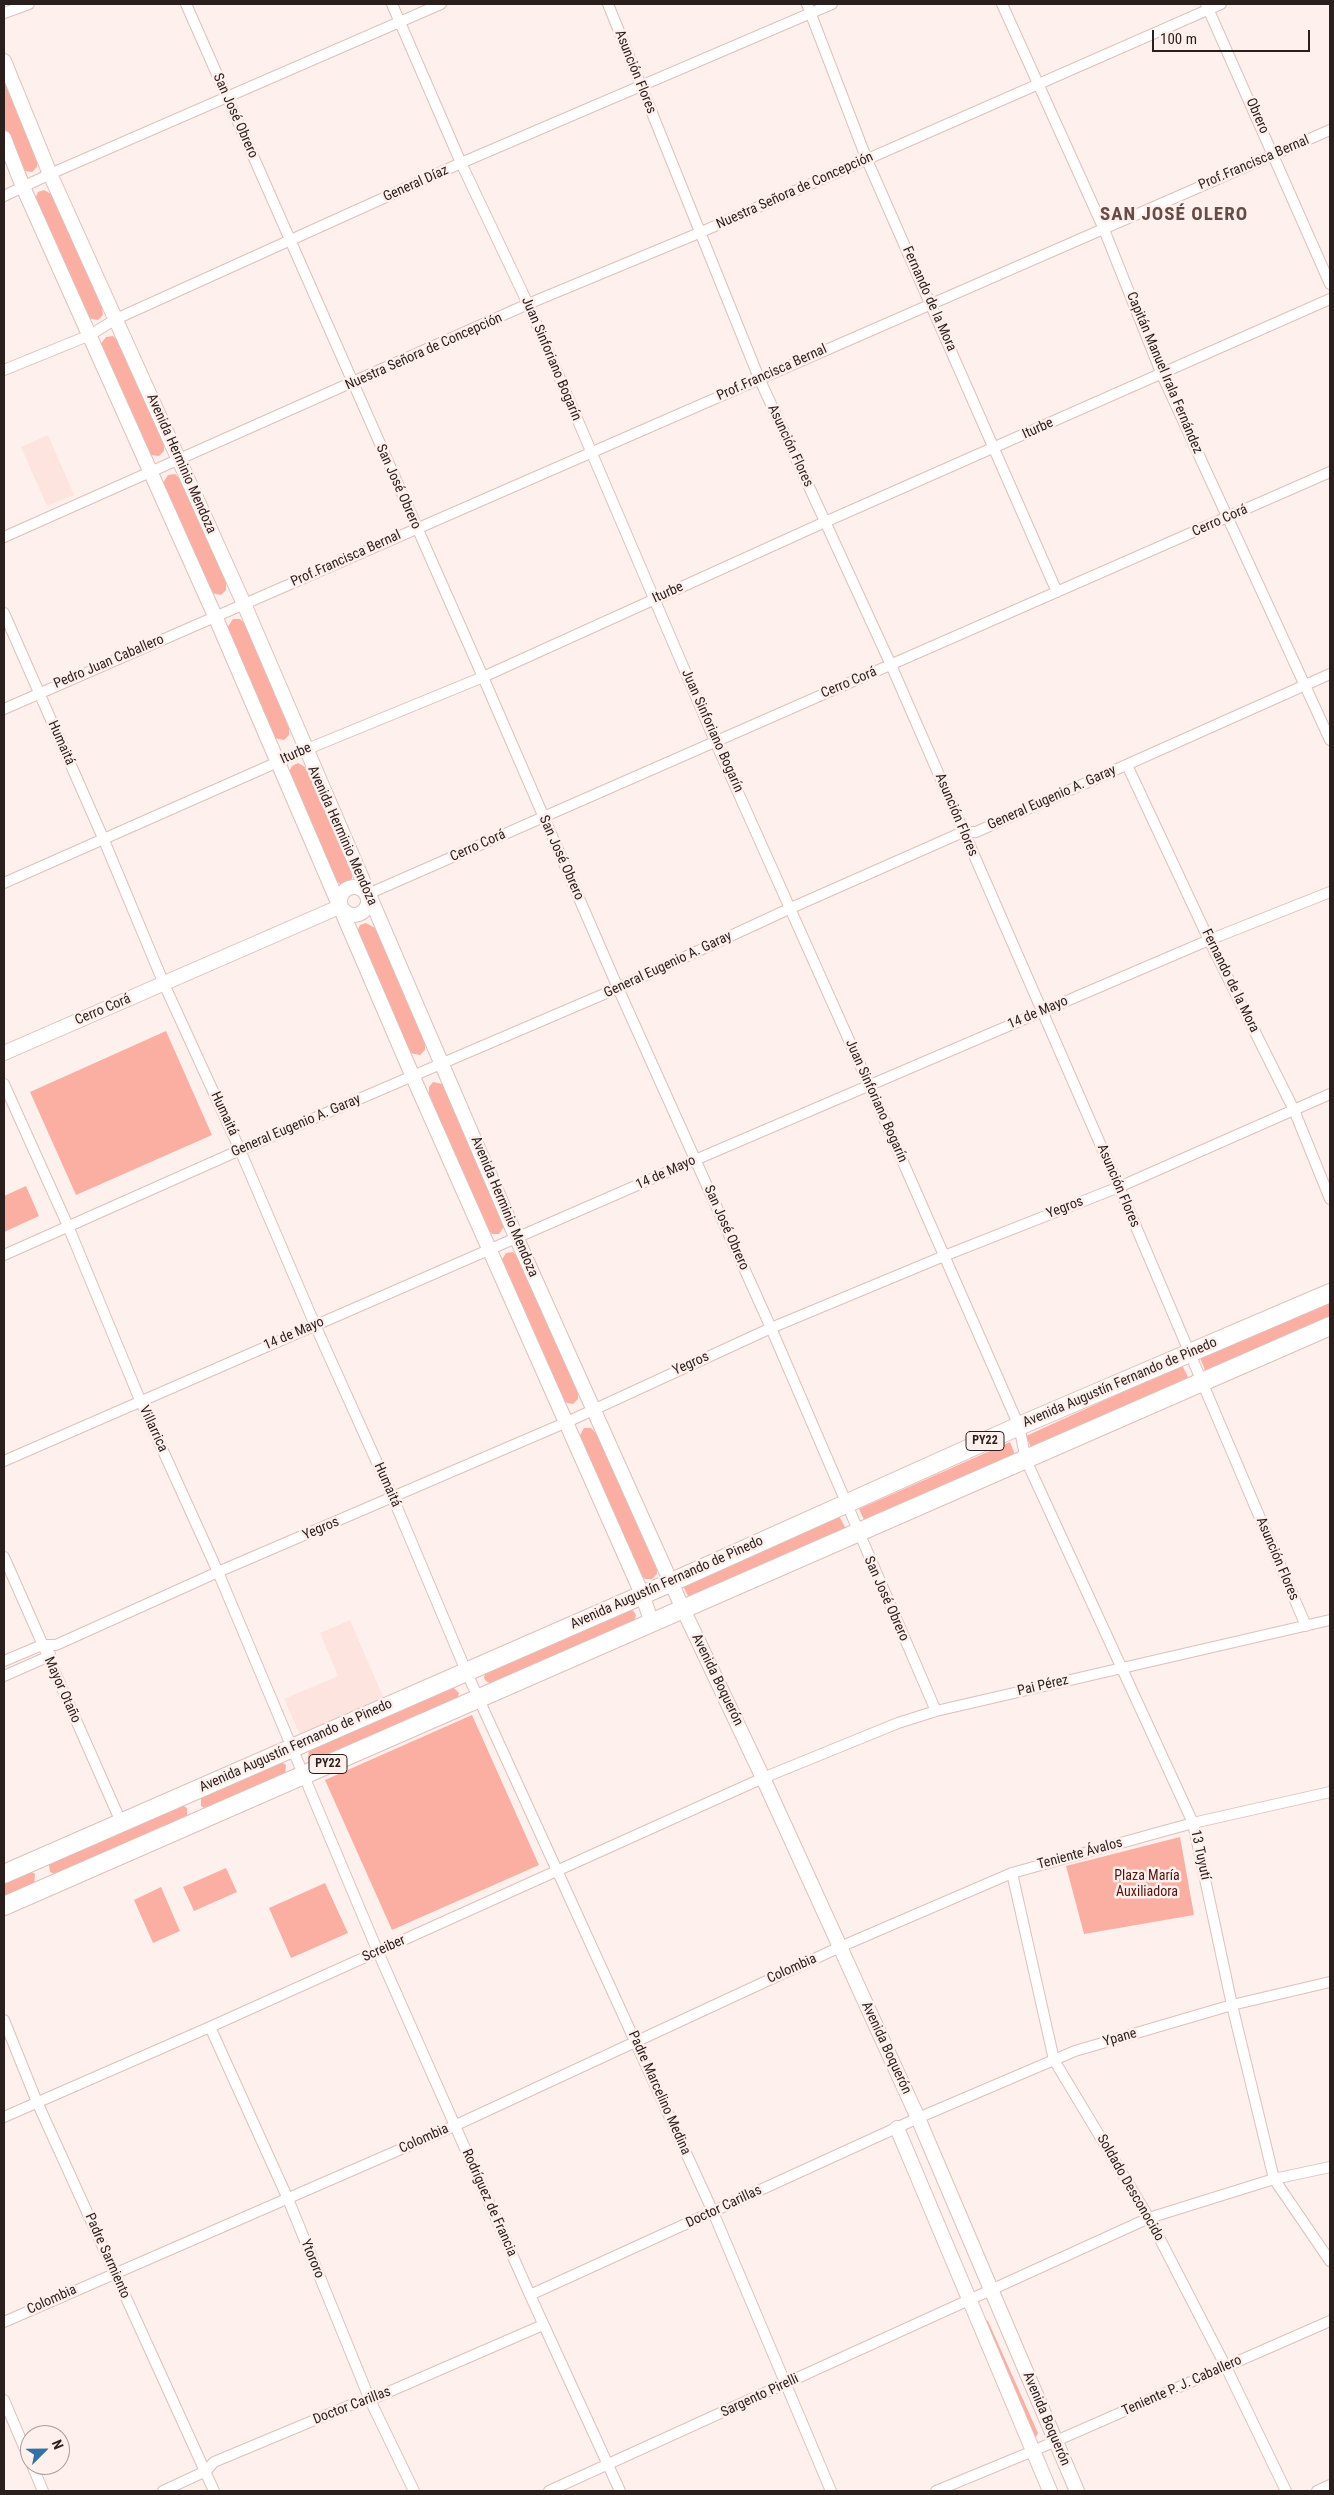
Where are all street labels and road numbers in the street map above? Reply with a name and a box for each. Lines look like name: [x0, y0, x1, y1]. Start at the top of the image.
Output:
street label: Asunción Flores: [611, 28, 659, 116]
street label: San José Obrero: [209, 71, 261, 161]
street label: Obrero: [1242, 96, 1272, 136]
street label: Prof.Francisca Bernal: [1196, 132, 1312, 194]
street label: Nuestra Señora de Concepción: [714, 149, 876, 233]
street label: General Díaz: [381, 162, 451, 206]
street label: Fernando de la Mora: [898, 244, 960, 354]
street label: Capitán Manuel Irala Fernández: [1122, 290, 1206, 456]
street label: Juan Sinforiano Bogarín: [517, 295, 585, 423]
street label: Nuestra Señora de Concepción: [343, 310, 505, 394]
street label: Prof.Francisca Bernal: [714, 341, 830, 405]
street label: Avenida Herminio Mendoza: [143, 392, 219, 536]
street label: Asunción Flores: [764, 402, 816, 490]
street label: Iturbe: [1020, 415, 1056, 443]
street label: San José Obrero: [372, 442, 424, 532]
street label: Cerro Corá: [1190, 501, 1250, 541]
street label: Prof.Francisca Bernal: [288, 527, 404, 591]
street label: Iturbe: [650, 579, 686, 607]
street label: Pedro Juan Caballero: [51, 631, 167, 693]
street label: Cerro Corá: [819, 664, 879, 702]
street label: Juan Sinforiano Bogarín: [677, 667, 747, 795]
street label: Humaitá: [44, 718, 78, 768]
street label: Iturbe: [278, 740, 314, 768]
street label: General Eugenio A. Garay: [985, 762, 1119, 834]
street label: Avenida Herminio Mendoza: [304, 764, 380, 908]
street label: Asunción Flores: [931, 771, 981, 859]
street label: San José Obrero: [535, 813, 587, 903]
street label: Cerro Corá: [448, 826, 508, 866]
street label: Fernando de la Mora: [1198, 927, 1262, 1035]
street label: General Eugenio A. Garay: [601, 928, 735, 1002]
street label: Cerro Corá: [73, 991, 133, 1029]
street label: 14 de Mayo: [1005, 993, 1071, 1033]
street label: Juan Sinforiano Bogarín: [841, 1037, 911, 1165]
street label: Humaitá: [207, 1089, 241, 1139]
street label: General Eugenio A. Garay: [229, 1091, 363, 1161]
street label: Avenida Herminio Mendoza: [467, 1134, 541, 1280]
street label: Asunción Flores: [1093, 1142, 1143, 1230]
street label: 14 de Mayo: [633, 1152, 699, 1194]
street label: San José Obrero: [700, 1183, 752, 1273]
street label: Yegros: [1044, 1193, 1086, 1223]
street label: 14 de Mayo: [261, 1314, 327, 1354]
street label: Avenida Augustín Fernando de Pinedo: [1020, 1334, 1220, 1432]
street label: Yegros: [670, 1349, 712, 1379]
street label: Villarrica: [135, 1403, 171, 1455]
road number: PY22: [966, 1432, 1004, 1450]
street label: Humaitá: [370, 1460, 404, 1510]
street label: Yegros: [300, 1514, 342, 1544]
street label: Asunción Flores: [1252, 1515, 1302, 1603]
street label: Avenida Augustín Fernando de Pinedo: [568, 1533, 766, 1633]
street label: San José Obrero: [860, 1554, 912, 1644]
street label: Avenida Boquerón: [688, 1631, 746, 1729]
street label: Mayor Otaño: [40, 1654, 84, 1726]
street label: Pai Pérez: [1016, 1672, 1070, 1700]
street label: Avenida Augustín Fernando de Pinedo: [197, 1696, 395, 1796]
road number: PY22: [309, 1755, 347, 1774]
street label: 13 Tuyutí: [1187, 1829, 1213, 1881]
street label: Teniente Ávalos: [1036, 1835, 1124, 1873]
street label: Screiber: [360, 1932, 408, 1966]
street label: Colombia: [765, 1951, 819, 1987]
street label: Avenida Boquerón: [857, 1999, 915, 2097]
street label: Ypane: [1101, 2025, 1139, 2051]
street label: Padre Marcelino Medina: [624, 2028, 694, 2158]
street label: Colombia: [397, 2121, 451, 2157]
street label: Soldado Desconocido: [1093, 2132, 1167, 2244]
street label: Rodríguez de Francia: [458, 2147, 520, 2259]
street label: Doctor Carillas: [683, 2182, 765, 2232]
street label: Padre Sarmiento: [81, 2211, 133, 2301]
street label: Ytororo: [297, 2237, 327, 2281]
street label: Colombia: [25, 2282, 79, 2318]
street label: Teniente P. J. Caballero: [1120, 2352, 1244, 2420]
street label: Avenida Boquerón: [1019, 2370, 1073, 2468]
street label: Sargento Pirelli: [718, 2371, 802, 2421]
street label: Doctor Carillas: [311, 2384, 393, 2428]

